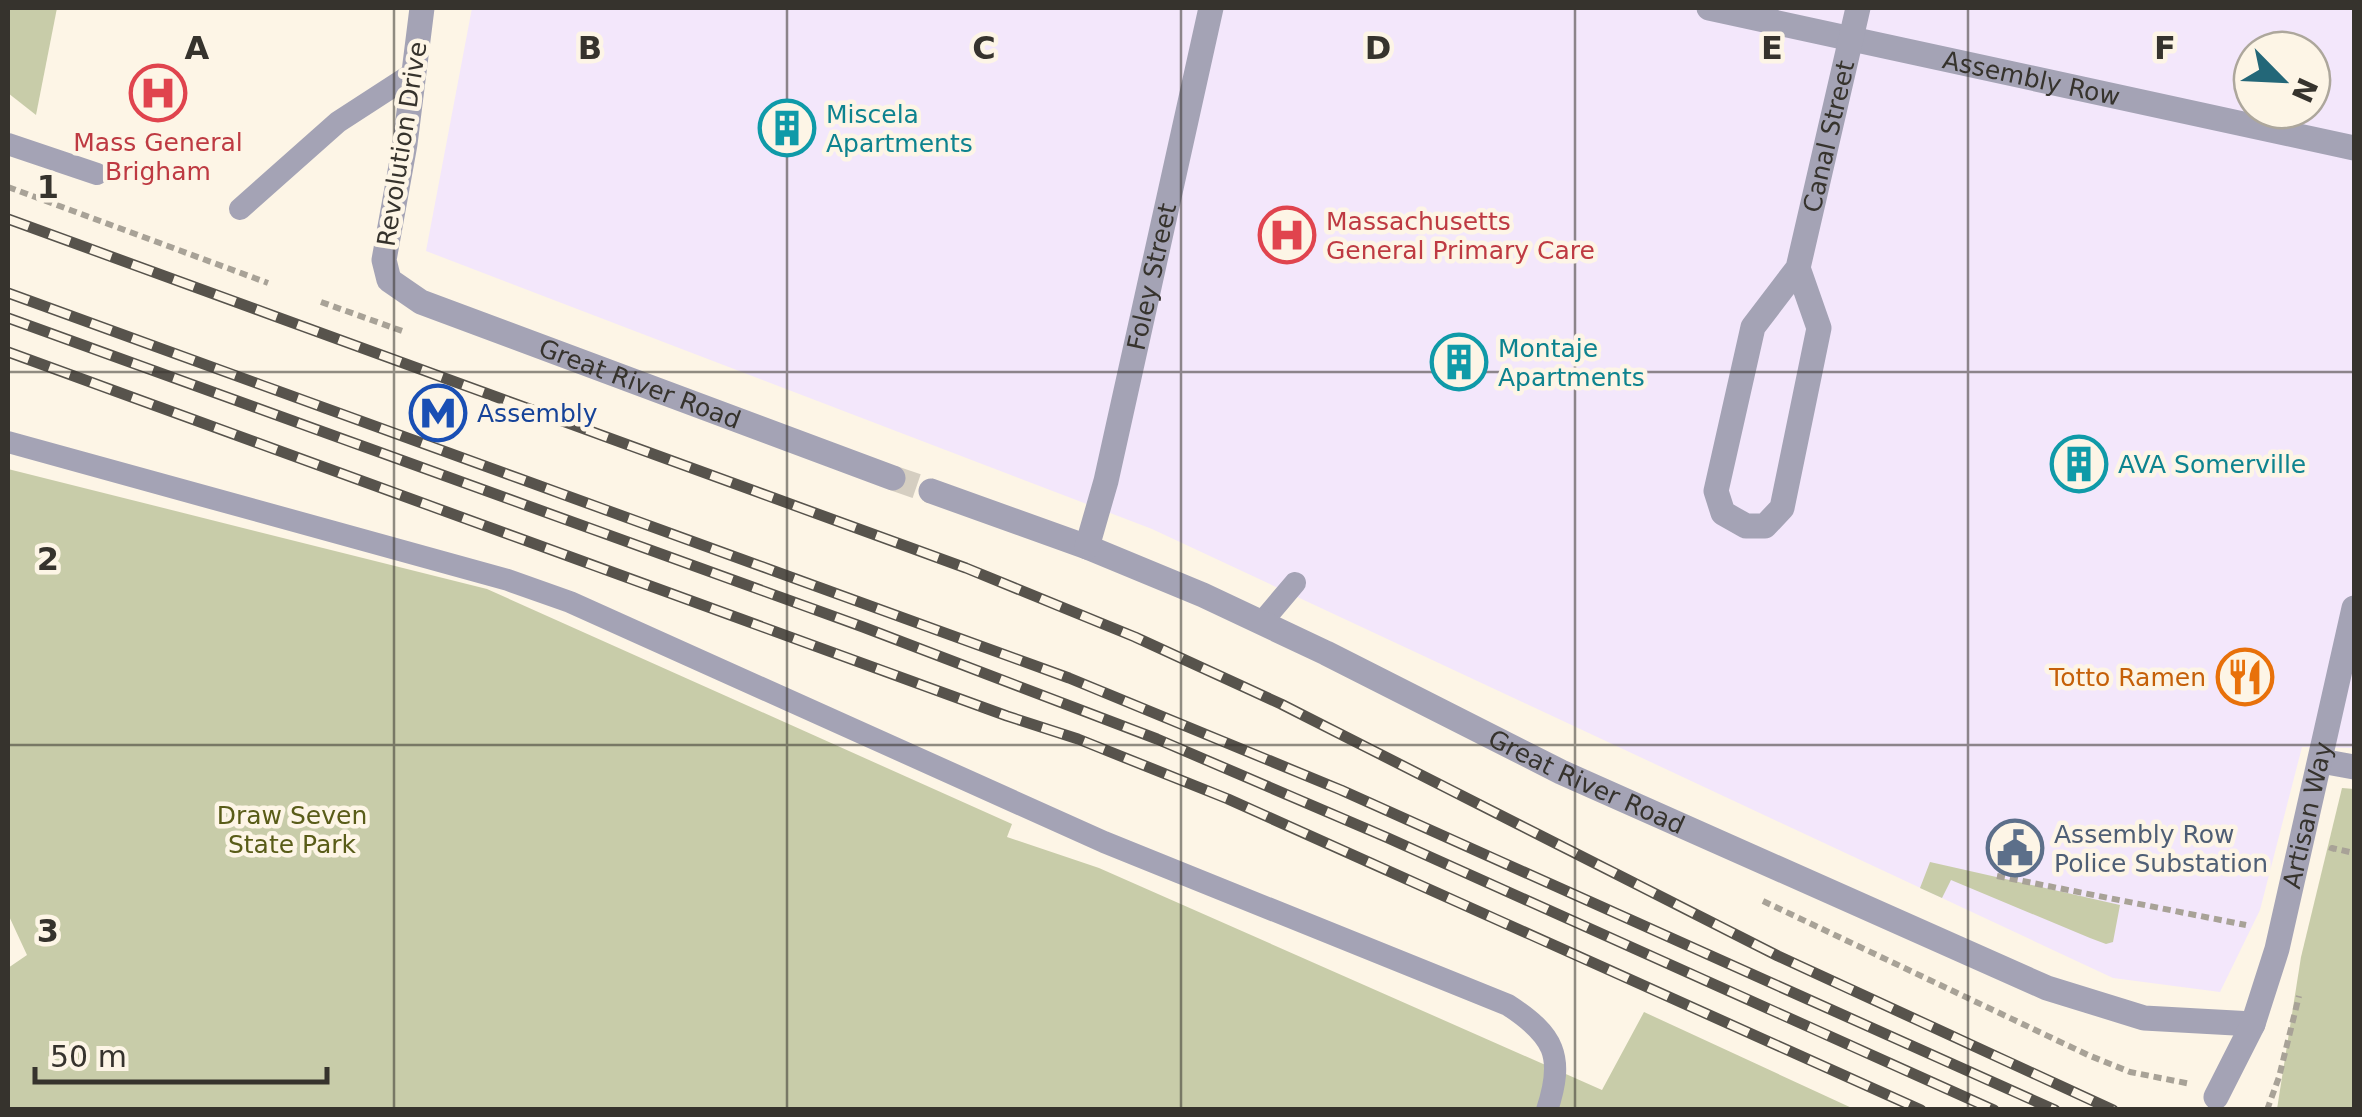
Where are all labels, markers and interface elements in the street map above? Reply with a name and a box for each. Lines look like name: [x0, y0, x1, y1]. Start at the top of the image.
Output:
text: A: [185, 29, 210, 67]
text: B: [578, 29, 602, 67]
text: C: [972, 29, 996, 67]
text: D: [1365, 29, 1391, 67]
text: E: [1761, 29, 1783, 67]
text: F: [2154, 29, 2176, 67]
north arrow: [2232, 30, 2332, 130]
street label: Revolution Drive: [371, 40, 433, 248]
street label: Assembly Row: [1940, 45, 2123, 111]
street label: Canal Street: [1797, 57, 1860, 215]
hospital icon: Mass General Brigham: [128, 63, 188, 123]
text: N: [2285, 73, 2324, 107]
building icon: Miscela Apartments: [757, 98, 817, 158]
place label: Miscela Apartments: [826, 100, 973, 158]
place label: Mass General Brigham: [73, 128, 243, 186]
text: 1: [37, 168, 59, 206]
street label: Foley Street: [1121, 200, 1182, 353]
hospital icon: Massachusetts General Primary Care: [1257, 205, 1317, 265]
place label: Massachusetts General Primary Care: [1326, 207, 1595, 265]
building icon: Montaje Apartments: [1429, 332, 1489, 392]
street label: Great River Road: [535, 333, 745, 434]
place label: Montaje Apartments: [1498, 334, 1645, 392]
metro station icon: Assembly: [408, 383, 468, 443]
place label: Assembly: [477, 399, 598, 428]
building icon: AVA Somerville: [2049, 434, 2109, 494]
place label: AVA Somerville: [2118, 450, 2306, 479]
text: 2: [37, 540, 59, 578]
restaurant icon: Totto Ramen: [2215, 647, 2275, 707]
place label: Totto Ramen: [2048, 663, 2206, 692]
street label: Great River Road: [1484, 723, 1689, 840]
street label: Artisan Way: [2277, 739, 2338, 891]
park label: Draw Seven State Park: [217, 801, 367, 859]
public building icon: Assembly Row Police Substation: [1985, 818, 2045, 878]
place label: Assembly Row Police Substation: [2054, 820, 2268, 878]
text: 3: [37, 912, 59, 950]
scale bar: [35, 1022, 328, 1084]
text: 50 m: [50, 1039, 127, 1074]

